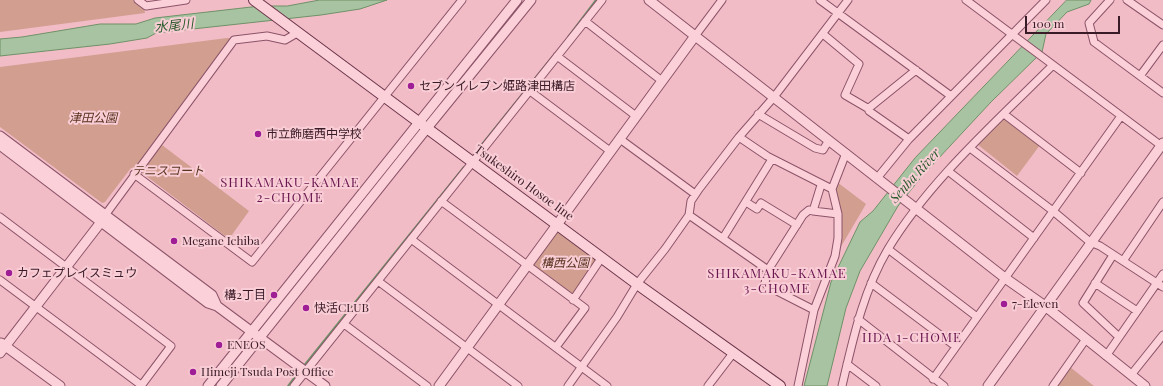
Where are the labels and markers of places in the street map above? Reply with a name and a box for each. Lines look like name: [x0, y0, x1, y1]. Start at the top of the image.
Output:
place label: セブンイレブン姫路津田構店: [419, 79, 575, 93]
marker: セブンイレブン姫路津田構店: [406, 81, 416, 91]
place label: 市立飾磨西中学校: [266, 127, 362, 141]
marker: 市立飾磨西中学校: [253, 129, 263, 139]
place label: Megane Ichiba: [182, 234, 260, 248]
marker: Megane Ichiba: [169, 236, 179, 246]
place label: カフェプレイスミュウ: [17, 266, 137, 280]
marker: カフェプレイスミュウ: [4, 268, 14, 278]
place label: 構2丁目: [224, 288, 266, 302]
marker: 構2丁目: [269, 290, 279, 300]
place label: 7-Eleven: [1012, 297, 1058, 311]
marker: 7-Eleven: [999, 299, 1009, 309]
place label: 快活CLUB: [314, 301, 369, 315]
marker: 快活CLUB: [301, 303, 311, 313]
place label: ENEOS: [227, 338, 265, 352]
marker: ENEOS: [214, 340, 224, 350]
place label: Himeji Tsuda Post Office: [201, 365, 334, 379]
marker: Himeji Tsuda Post Office: [188, 367, 198, 377]

